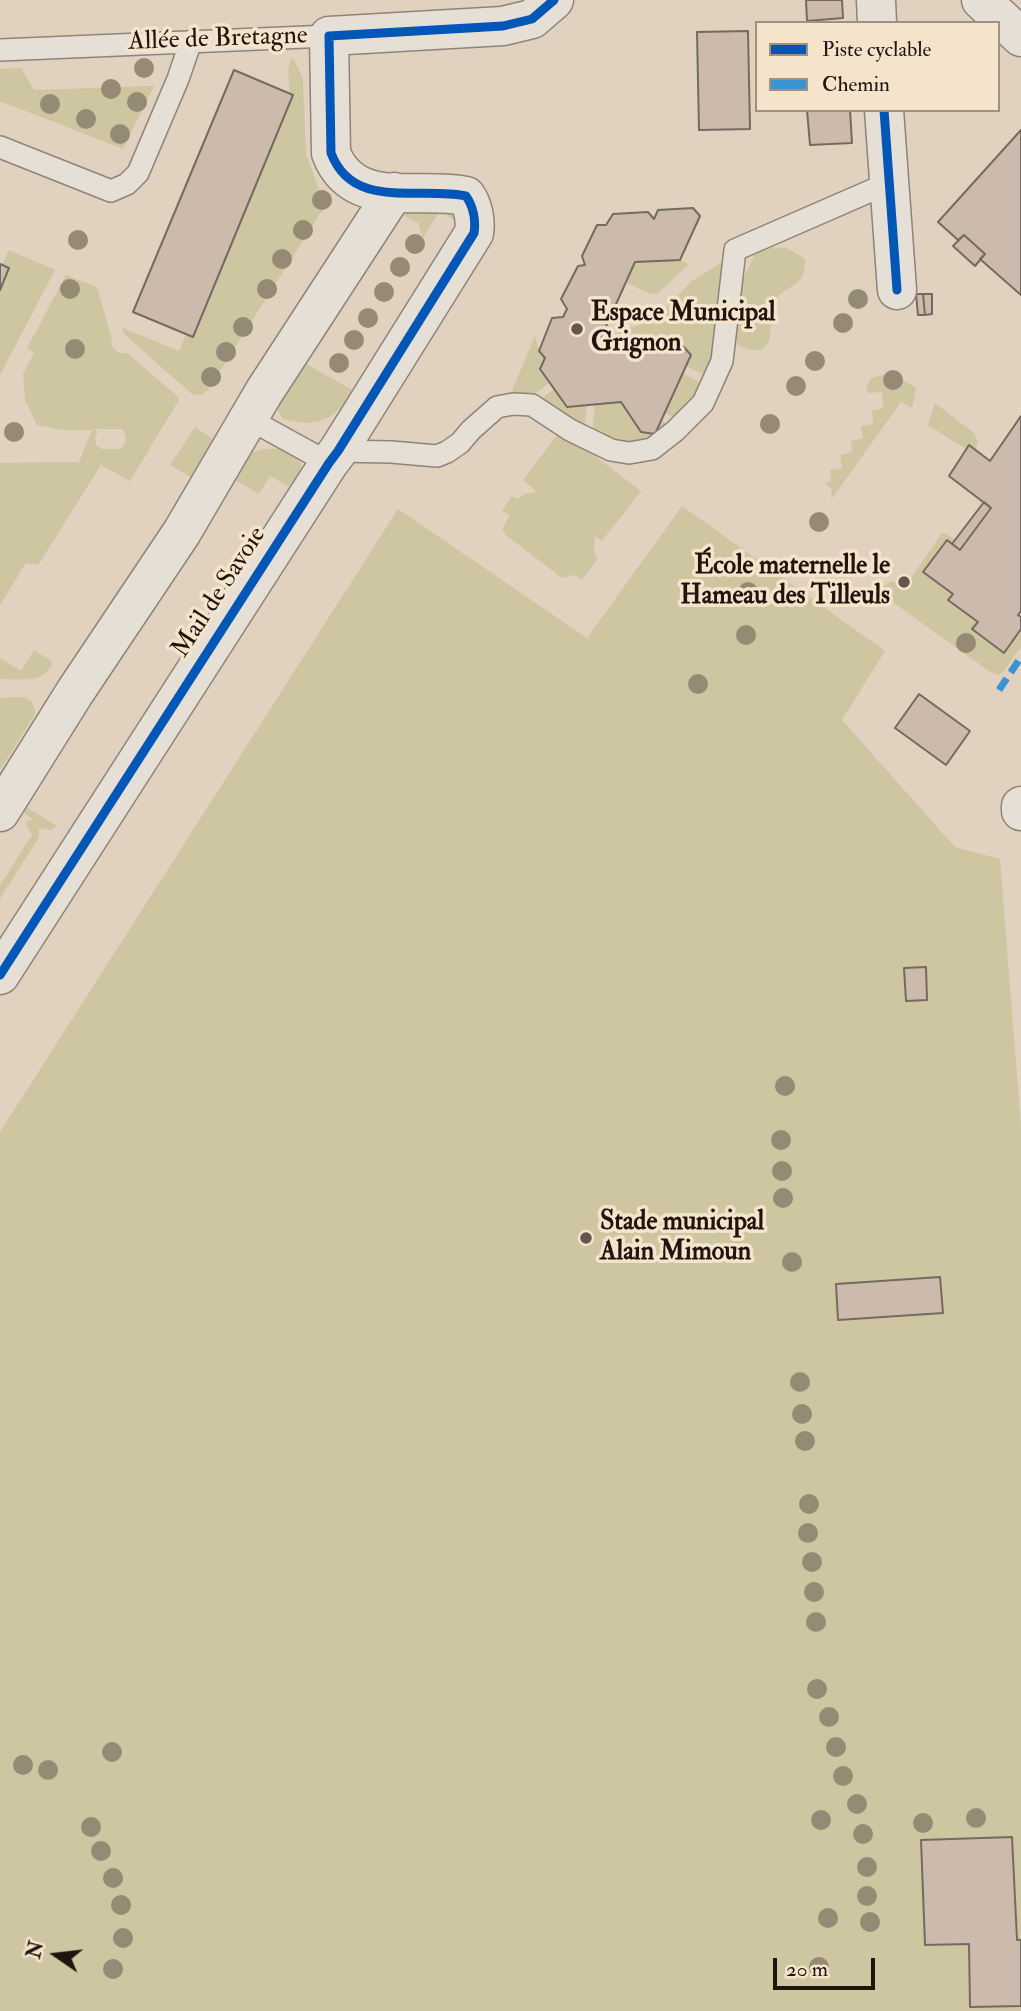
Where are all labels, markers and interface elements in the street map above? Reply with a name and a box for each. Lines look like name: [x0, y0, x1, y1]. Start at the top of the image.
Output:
street label: Allée de Bretagne: [128, 21, 308, 59]
legend: [755, 21, 1000, 112]
text: Piste cyclable: [822, 36, 931, 63]
text: Chemin: [822, 71, 890, 98]
place label: Espace Municipal Grignon: [591, 298, 776, 360]
marker: Espace Municipal Grignon: [569, 321, 585, 337]
street label: Mail de Savoie: [166, 522, 274, 664]
place label: École maternelle le Hameau des Tilleuls: [680, 551, 890, 612]
marker: École maternelle le Hameau des Tilleuls: [896, 574, 912, 590]
place label: Stade municipal Alain Mimoun: [600, 1207, 764, 1268]
marker: Stade municipal Alain Mimoun: [578, 1230, 594, 1246]
north arrow: [21, 1920, 91, 1990]
text: N: [22, 1939, 49, 1961]
scale bar: [776, 1944, 878, 1988]
text: 20 m: [786, 1956, 828, 1983]

